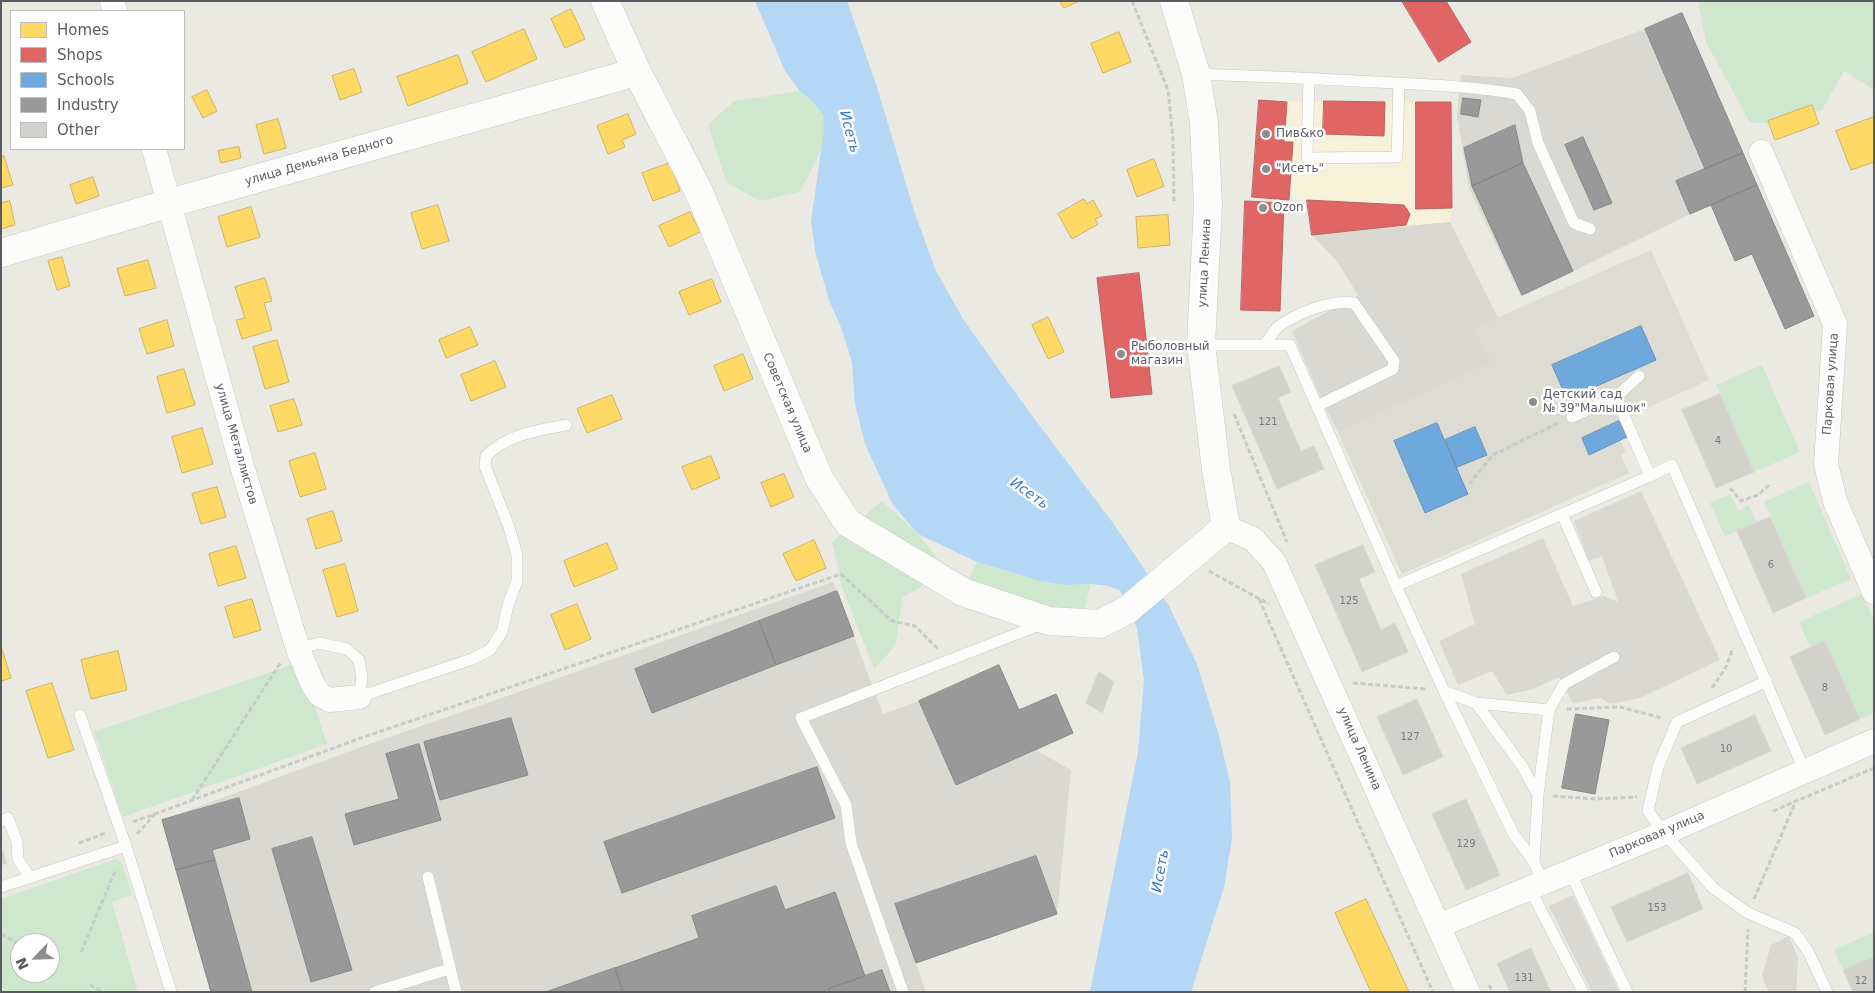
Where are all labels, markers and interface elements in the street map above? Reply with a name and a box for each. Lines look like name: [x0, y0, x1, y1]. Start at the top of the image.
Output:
legend: [10, 10, 185, 150]
text: Homes: [57, 21, 109, 39]
text: Shops: [57, 46, 103, 64]
text: Schools: [57, 71, 115, 89]
text: Industry: [57, 96, 119, 114]
water label: Исеть: [835, 109, 863, 155]
text: Other: [57, 121, 100, 139]
place label: Пив&ко: [1276, 127, 1324, 141]
marker: Пив&ко: [1260, 128, 1272, 140]
street label: улица Демьяна Бедного: [243, 133, 395, 189]
place label: "Исеть": [1276, 162, 1324, 176]
marker: "Исеть": [1260, 163, 1272, 175]
place label: Ozon: [1273, 201, 1304, 215]
marker: Ozon: [1257, 202, 1269, 214]
street label: улица Ленина: [1195, 218, 1215, 308]
street label: Парковая улица: [1820, 333, 1842, 435]
place label: Рыболовный магазин: [1131, 340, 1210, 368]
marker: Рыболовный магазин: [1115, 348, 1127, 360]
street label: Советская улица: [759, 351, 815, 455]
street label: улица Металлистов: [212, 382, 260, 506]
place label: Детский сад № 39"Малышок": [1543, 388, 1646, 416]
marker: Детский сад № 39"Малышок": [1527, 396, 1539, 408]
house number: 121: [1258, 416, 1278, 428]
house number: 4: [1715, 435, 1721, 447]
water label: Исеть: [1006, 475, 1052, 513]
house number: 6: [1768, 559, 1774, 571]
house number: 125: [1339, 595, 1359, 607]
house number: 8: [1822, 682, 1828, 694]
street label: улица Ленина: [1334, 705, 1384, 793]
house number: 127: [1400, 731, 1420, 743]
house number: 10: [1720, 743, 1732, 755]
street label: Парковая улица: [1607, 808, 1707, 862]
house number: 129: [1456, 838, 1476, 850]
water label: Исеть: [1149, 848, 1173, 894]
house number: 153: [1647, 902, 1667, 914]
north arrow: [10, 933, 60, 983]
text: N: [13, 955, 32, 972]
house number: 131: [1514, 972, 1534, 984]
house number: 12: [1855, 975, 1867, 987]

